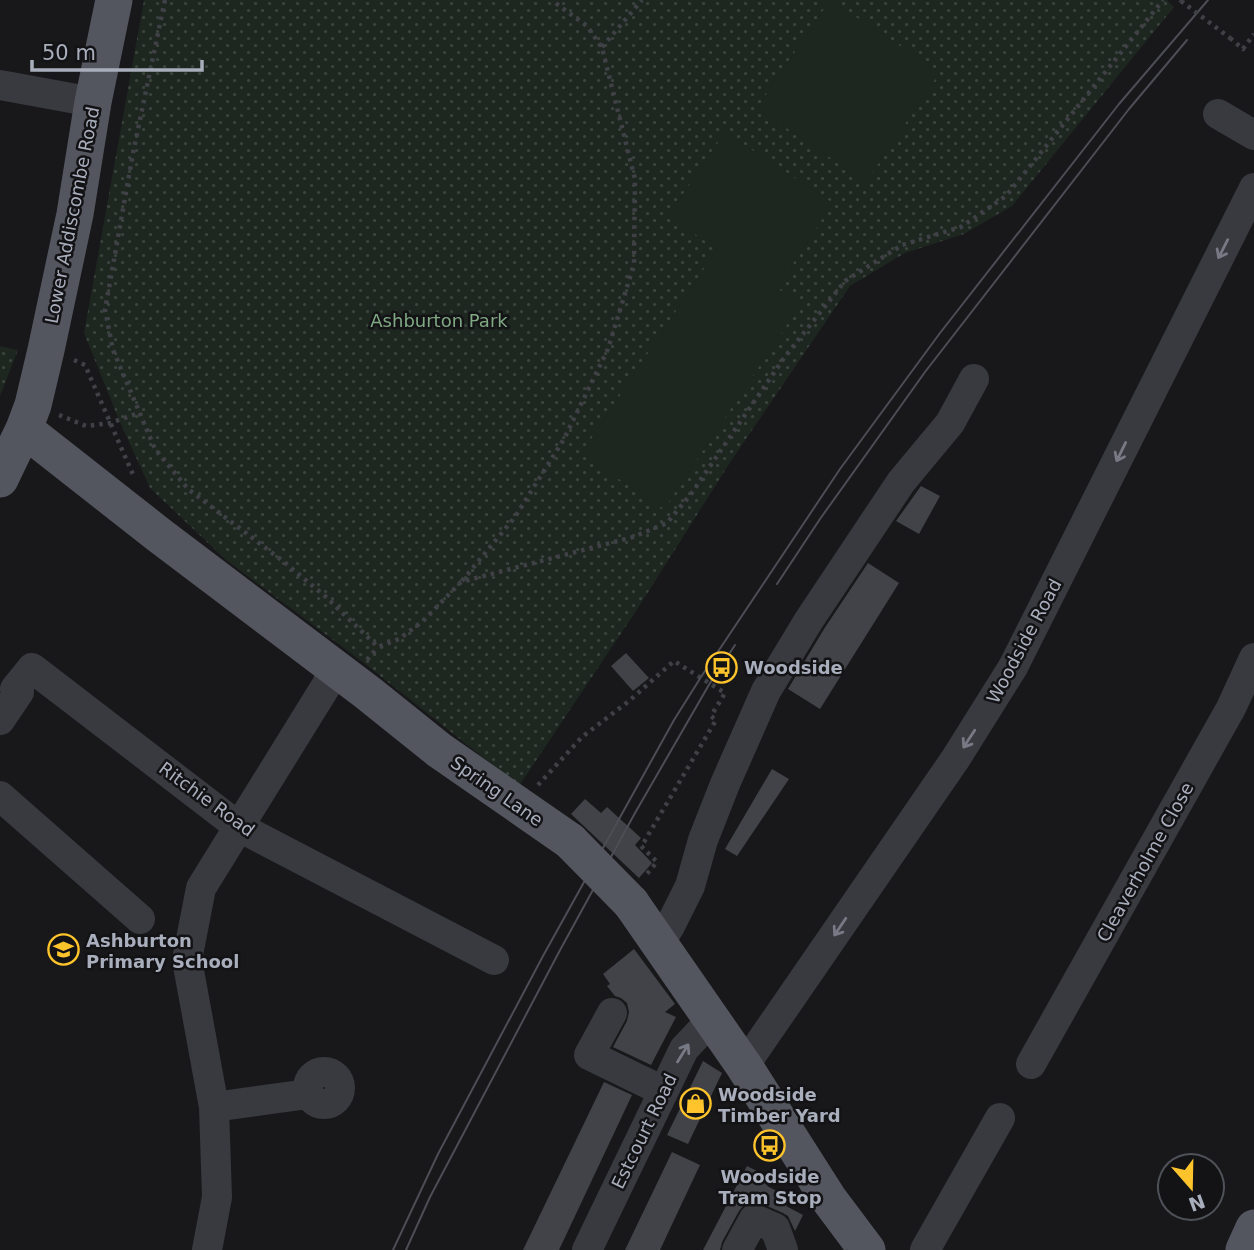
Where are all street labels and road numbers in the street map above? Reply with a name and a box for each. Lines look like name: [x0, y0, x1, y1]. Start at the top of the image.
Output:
street label: Lower Addiscombe Road: [41, 105, 103, 325]
street label: Woodside Road: [982, 575, 1066, 707]
street label: Spring Lane: [447, 752, 547, 830]
street label: Ritchie Road: [155, 757, 259, 841]
street label: Cleaverholme Close: [1092, 779, 1198, 945]
street label: Estcourt Road: [607, 1070, 681, 1192]

